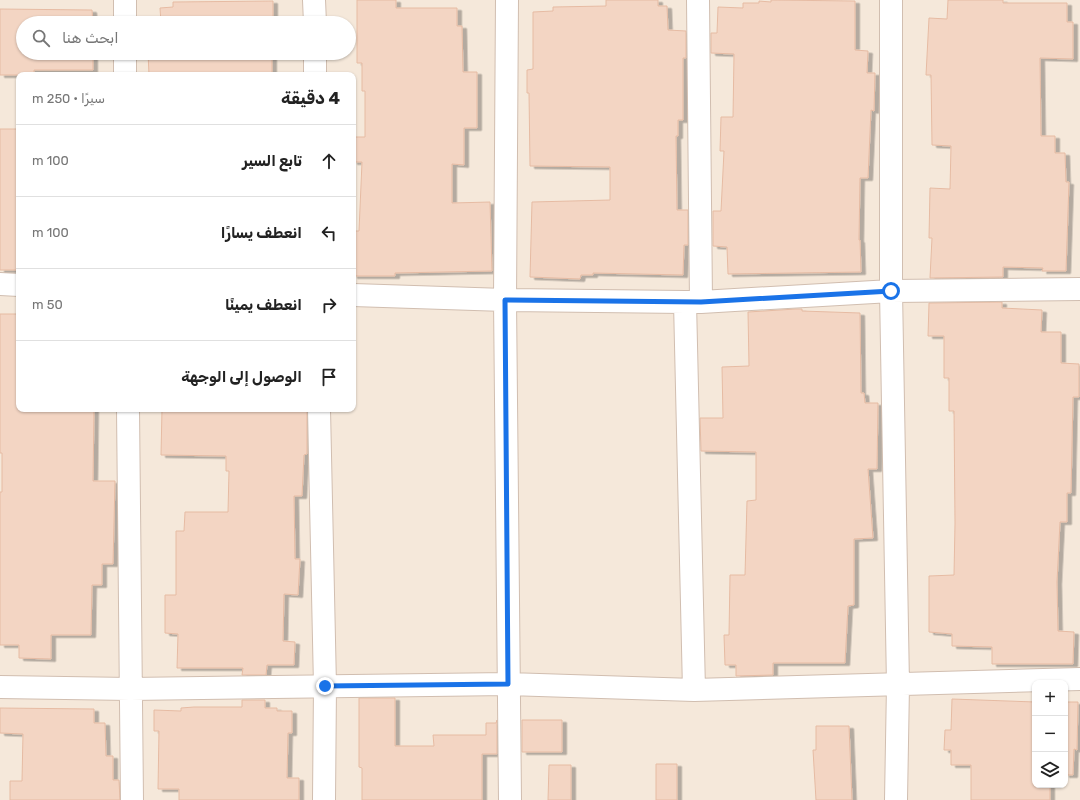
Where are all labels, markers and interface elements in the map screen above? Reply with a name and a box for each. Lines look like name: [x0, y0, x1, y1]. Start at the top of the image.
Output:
search box: [16, 16, 356, 60]
icon: search: [30, 27, 52, 49]
text: ابحث هنا: [62, 29, 119, 47]
text: 4 دقيقة: [281, 88, 340, 108]
text: سيرًا · 250 m: [32, 91, 105, 106]
icon: ahead: [318, 150, 340, 172]
text: تابع السير: [242, 152, 302, 170]
text: 100 m: [32, 153, 69, 168]
icon: left: [318, 222, 340, 244]
text: انعطف يسارًا: [221, 224, 302, 242]
text: 100 m: [32, 225, 69, 240]
route start: [882, 282, 900, 300]
icon: right: [318, 294, 340, 316]
text: انعطف يمينًا: [225, 296, 302, 314]
text: 50 m: [32, 297, 63, 312]
icon: arrive: [318, 366, 340, 388]
text: الوصول إلى الوجهة: [181, 368, 302, 386]
route end: [316, 677, 334, 695]
map controls: [1032, 680, 1068, 788]
button: +: [1032, 680, 1068, 716]
button: −: [1032, 716, 1068, 752]
button: layers: [1032, 752, 1068, 788]

